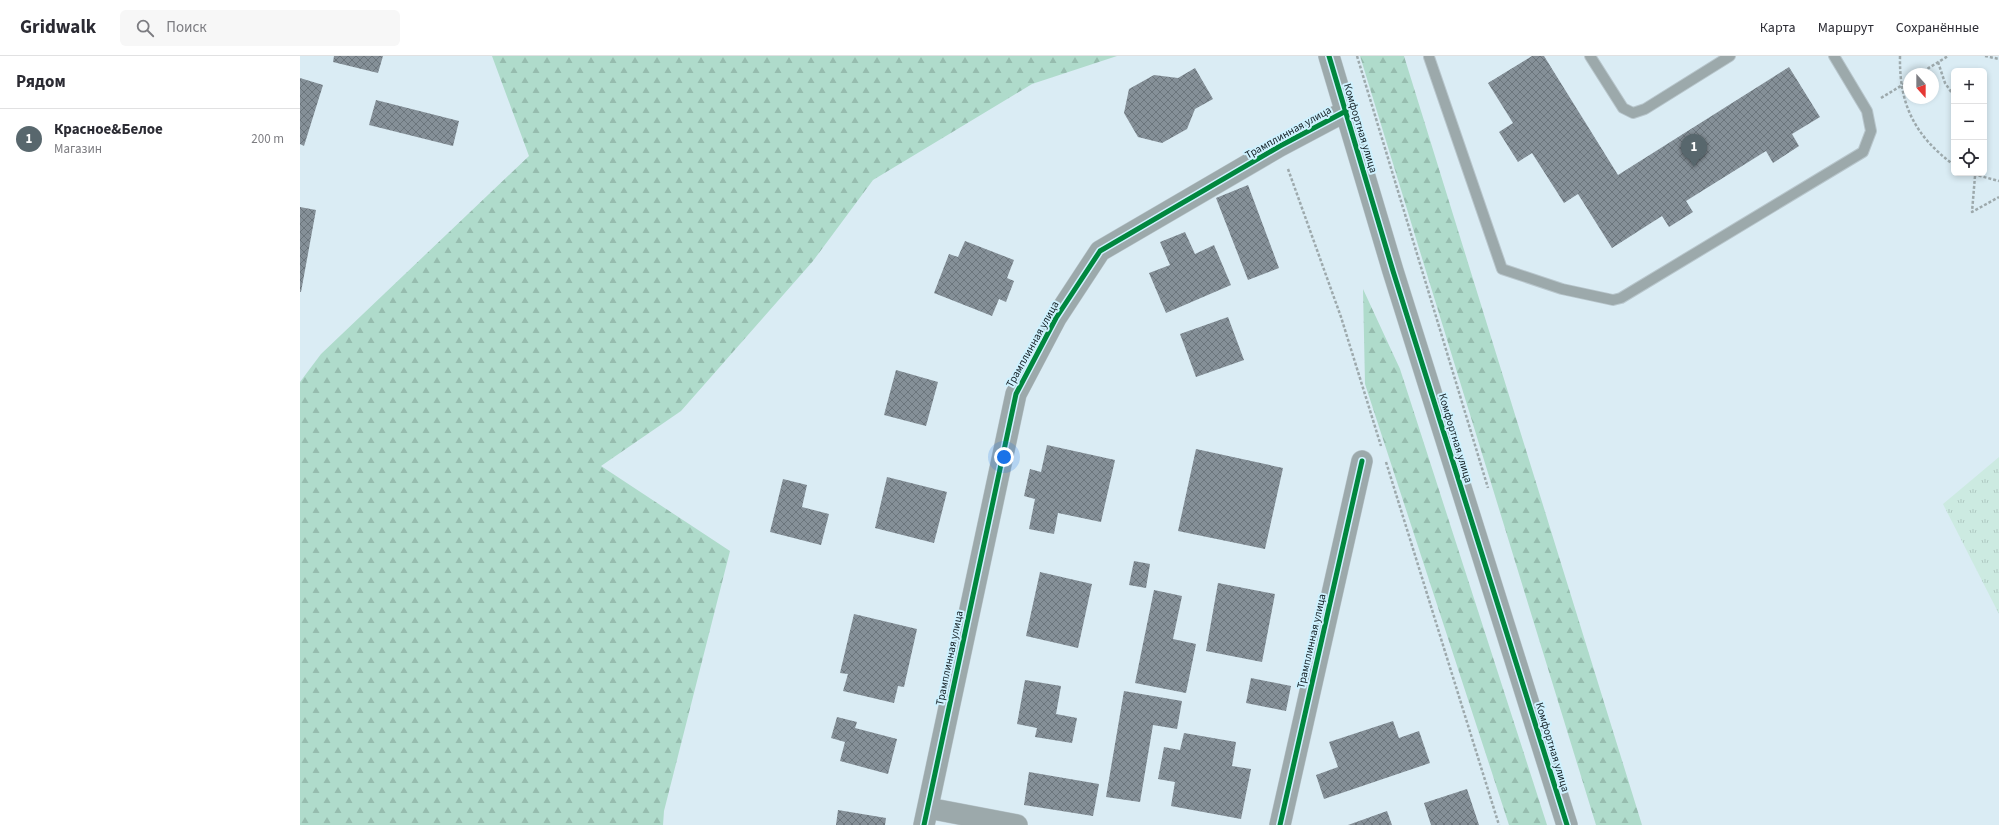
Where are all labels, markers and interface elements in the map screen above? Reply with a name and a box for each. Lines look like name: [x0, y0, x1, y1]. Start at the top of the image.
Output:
search box: [120, 10, 400, 46]
text: Gridwalk: [20, 14, 96, 41]
icon: search: [134, 17, 156, 39]
text: Поиск: [166, 17, 207, 38]
text: Карта: [1760, 18, 1796, 38]
text: Маршрут: [1818, 18, 1874, 38]
text: Сохранённые: [1896, 18, 1979, 38]
north arrow: [1903, 68, 1939, 104]
map controls: [1951, 68, 1987, 176]
button: +: [1951, 68, 1987, 104]
text: Рядом: [16, 70, 66, 94]
street label: Комфортная улица: [1340, 82, 1381, 175]
street label: Трамплинная улица: [1242, 102, 1334, 162]
button: −: [1951, 104, 1987, 140]
text: Красное&Белое: [54, 119, 163, 140]
text: 1: [26, 130, 32, 148]
text: 200 m: [251, 130, 284, 148]
pin: 1: [1681, 134, 1707, 167]
text: Магазин: [54, 140, 102, 158]
button: locate: [1951, 140, 1987, 176]
street label: Трамплинная улица: [1002, 298, 1062, 390]
street label: Комфортная улица: [1435, 392, 1476, 485]
your location: [994, 447, 1014, 467]
street label: Трамплинная улица: [1293, 592, 1330, 690]
street label: Трамплинная улица: [932, 609, 967, 707]
street label: Комфортная улица: [1532, 701, 1573, 794]

